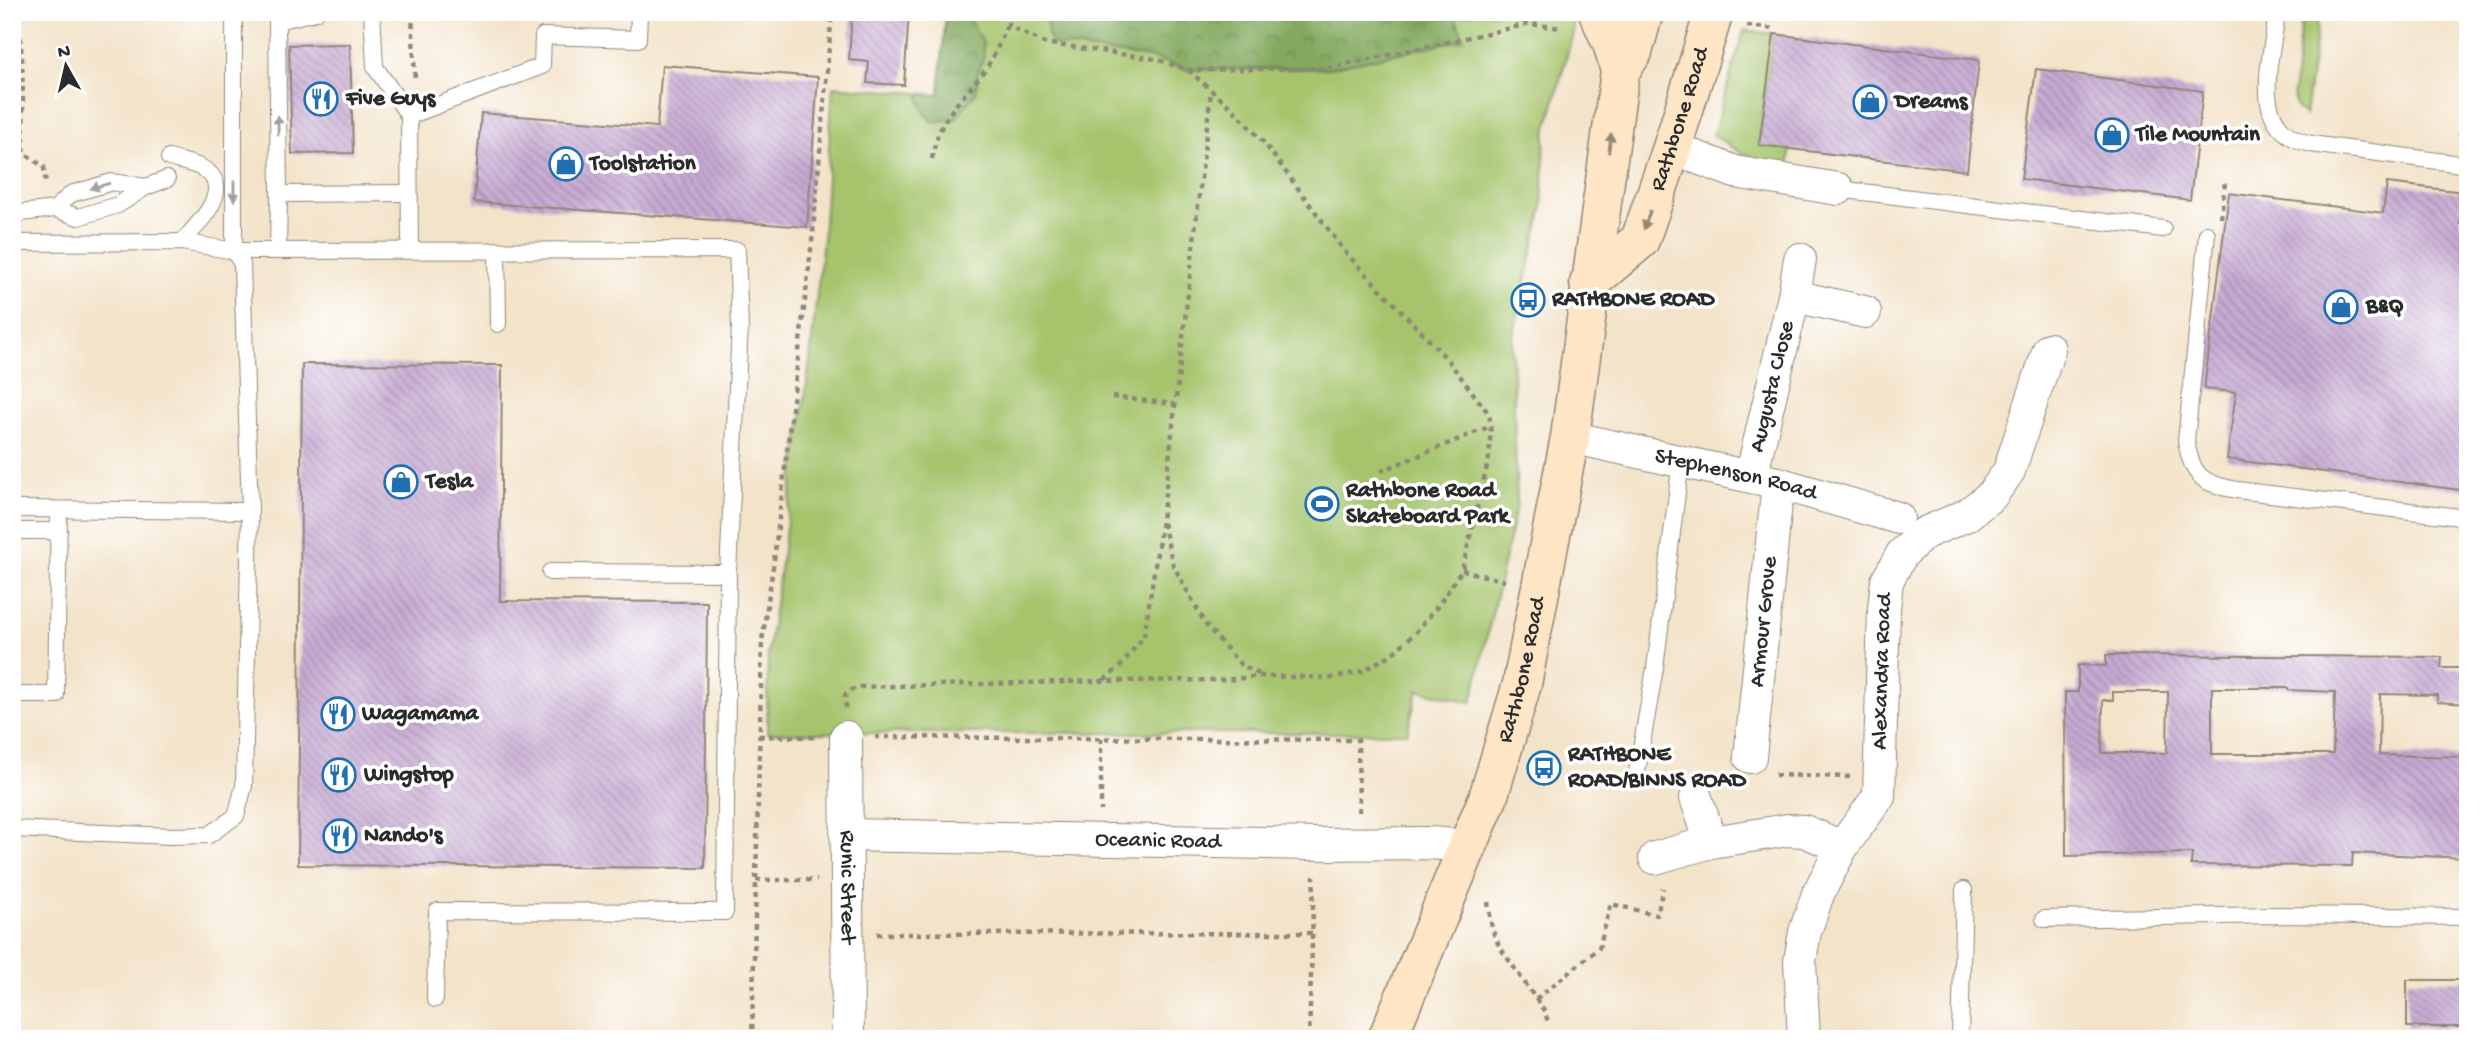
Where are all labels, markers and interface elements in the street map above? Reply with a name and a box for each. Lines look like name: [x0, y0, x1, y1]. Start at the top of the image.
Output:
north arrow: [32, 32, 102, 102]
text: N: [56, 40, 72, 65]
street label: Rathbone Road: [1645, 43, 1716, 195]
restaurant icon: Five Guys: [302, 80, 340, 118]
shop icon: Dreams: [1851, 83, 1889, 121]
place label: Five Guys: [345, 86, 437, 113]
place label: Dreams: [1893, 89, 1969, 116]
one-way arrow: [272, 114, 284, 136]
shop icon: Tile Mountain: [2093, 116, 2131, 154]
place label: Tile Mountain: [2134, 122, 2261, 149]
one-way arrow: [1604, 132, 1615, 154]
shop icon: Toolstation: [547, 145, 585, 183]
place label: Toolstation: [588, 151, 697, 178]
one-way arrow: [90, 181, 111, 191]
one-way arrow: [228, 181, 240, 203]
one-way arrow: [1641, 210, 1652, 231]
bus stop icon: RATHBONE ROAD: [1509, 281, 1547, 319]
place label: RATHBONE ROAD: [1551, 287, 1715, 314]
shop icon: B&Q: [2322, 288, 2360, 326]
place label: B&Q: [2365, 294, 2404, 321]
street label: Augusta Close: [1744, 317, 1801, 455]
street label: Stephenson Road: [1652, 443, 1821, 508]
shop icon: Tesla: [382, 463, 420, 501]
place label: Tesla: [424, 469, 474, 496]
place label: Rathbone Road Skateboard Park: [1345, 478, 1511, 531]
sports icon: Rathbone Road Skateboard Park: [1303, 485, 1341, 523]
street label: Armour Grove: [1744, 554, 1784, 688]
street label: Alexandra Road: [1867, 590, 1899, 750]
street label: Rathbone Road: [1492, 593, 1552, 746]
restaurant icon: Wagamama: [319, 695, 357, 733]
place label: Wagamama: [361, 701, 480, 728]
place label: RATHBONE ROAD/BINNS ROAD: [1567, 742, 1747, 795]
bus stop icon: RATHBONE ROAD/BINNS ROAD: [1525, 749, 1563, 787]
restaurant icon: Wingstop: [320, 756, 358, 794]
place label: Wingstop: [363, 762, 454, 789]
restaurant icon: Nando's: [321, 817, 359, 855]
place label: Nando's: [364, 823, 444, 850]
street label: Oceanic Road: [1095, 826, 1223, 856]
street label: Runic Street: [833, 830, 861, 945]

